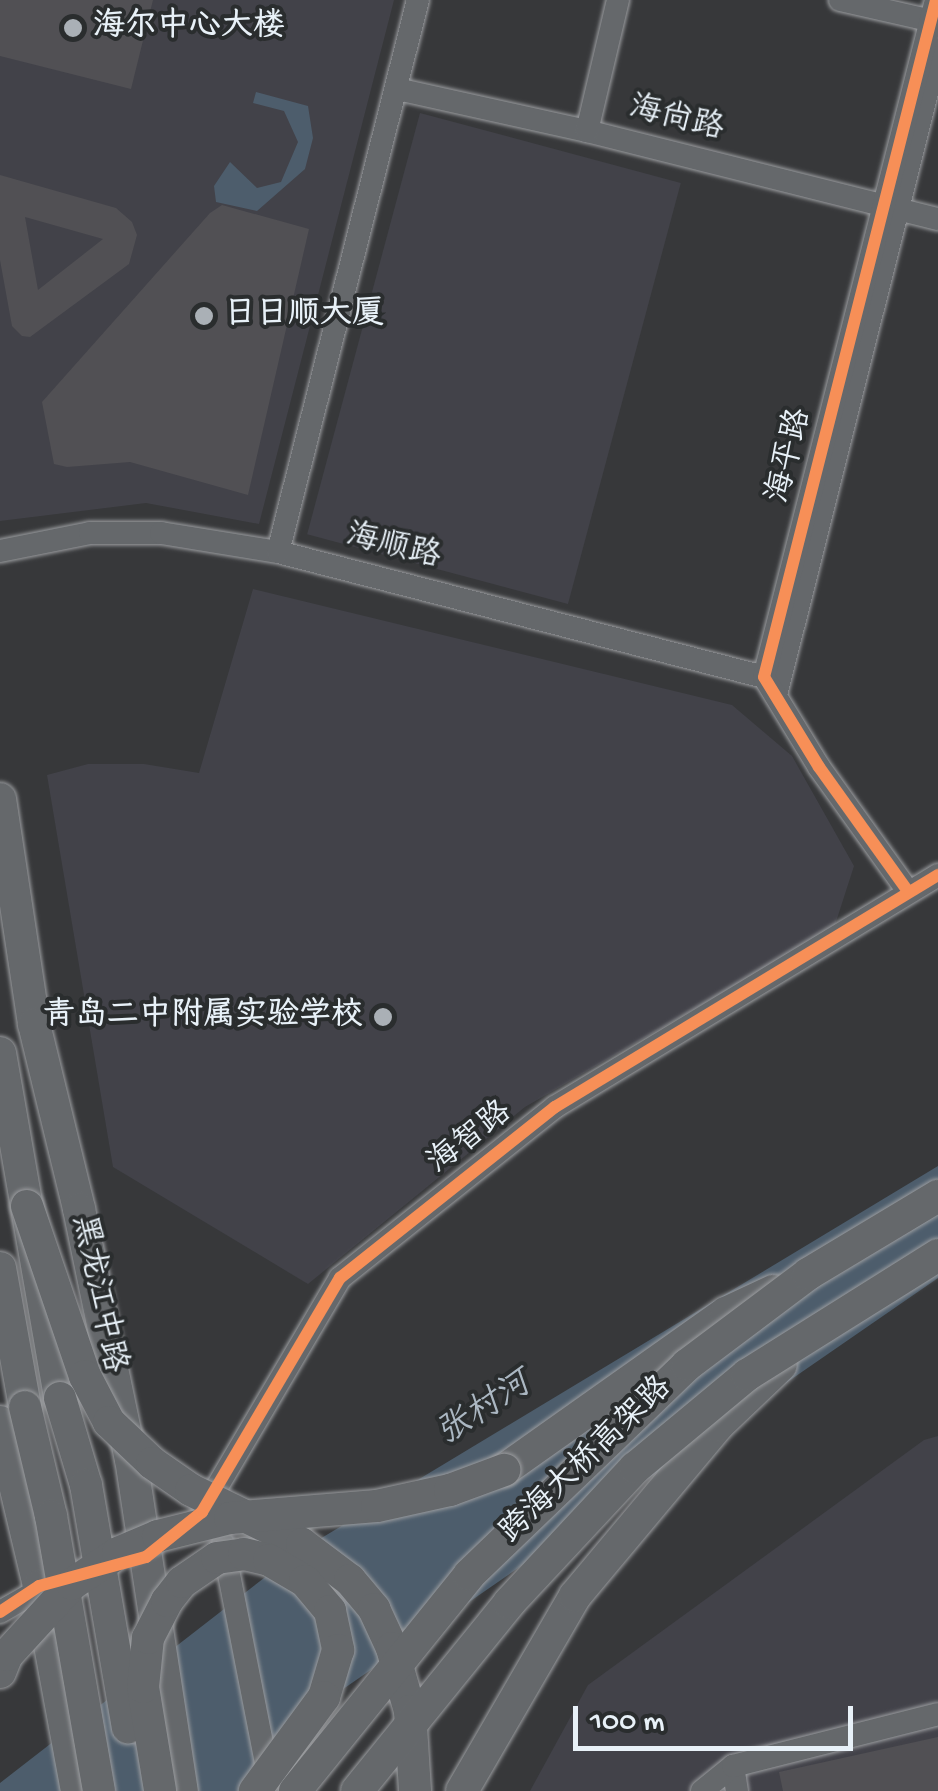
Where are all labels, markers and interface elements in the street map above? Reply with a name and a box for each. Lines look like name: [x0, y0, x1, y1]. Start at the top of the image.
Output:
place label: 海尔中心大楼: [93, 9, 285, 47]
marker: 海尔中心大楼: [62, 17, 84, 39]
street label: 海尚路: [625, 90, 727, 150]
place label: 日日顺大厦: [224, 297, 384, 335]
marker: 日日顺大厦: [193, 305, 215, 327]
street label: 海平路: [761, 405, 821, 507]
street label: 海顺路: [342, 518, 444, 578]
place label: 青岛二中附属实验学校: [43, 998, 363, 1036]
marker: 青岛二中附属实验学校: [372, 1006, 394, 1028]
street label: 海智路: [421, 1094, 521, 1184]
street label: 黑龙江中路: [62, 1212, 132, 1376]
water label: 张村河: [430, 1365, 540, 1457]
street label: 跨海大桥高架路: [493, 1369, 681, 1553]
scale bar: [578, 1686, 858, 1748]
text: 100 m: [590, 1706, 665, 1741]

